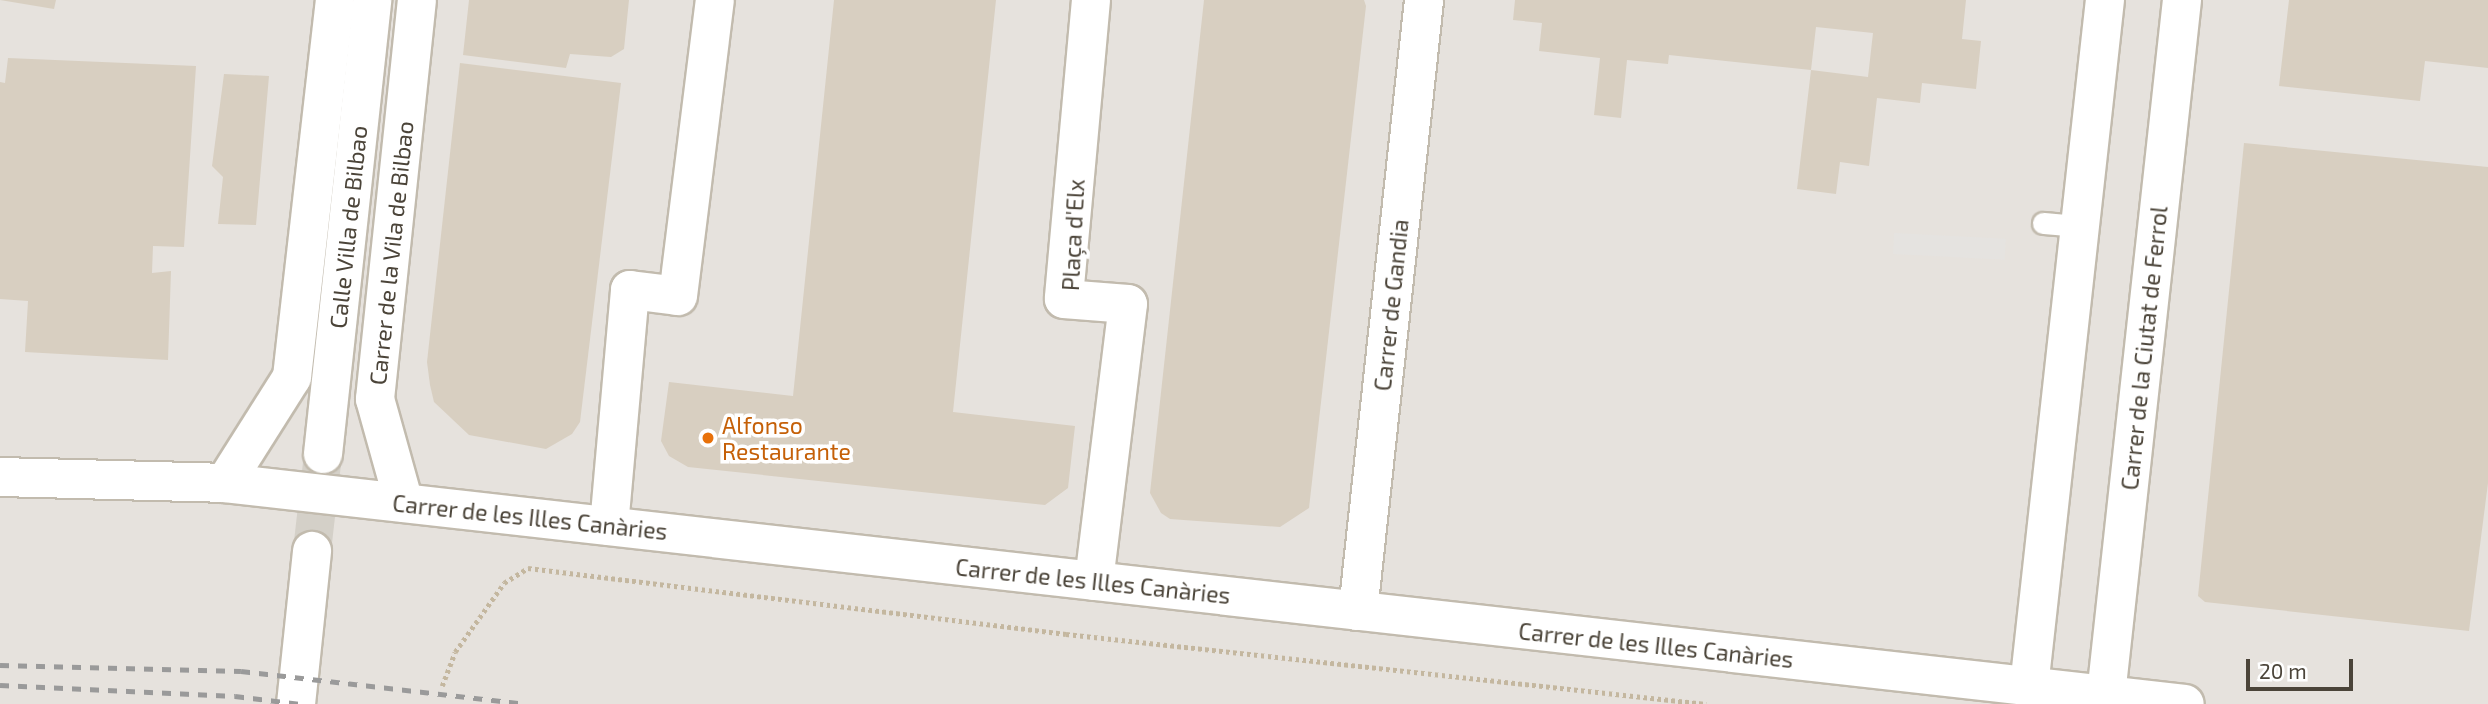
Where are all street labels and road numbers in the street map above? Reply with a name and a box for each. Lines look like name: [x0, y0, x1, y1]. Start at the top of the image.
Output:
street label: Carrer de la Vila de Bilbao: [363, 119, 419, 387]
street label: Calle Villa de Bilbao: [324, 124, 372, 330]
street label: Plaça d'Elx: [1056, 178, 1090, 292]
street label: Carrer de la Ciutat de Ferrol: [2115, 204, 2173, 492]
street label: Carrer de Gandia: [1368, 217, 1414, 393]
street label: Carrer de les Illes Canàries: [391, 489, 669, 545]
street label: Carrer de les Illes Canàries: [954, 553, 1232, 609]
street label: Carrer de les Illes Canàries: [1517, 617, 1795, 673]

